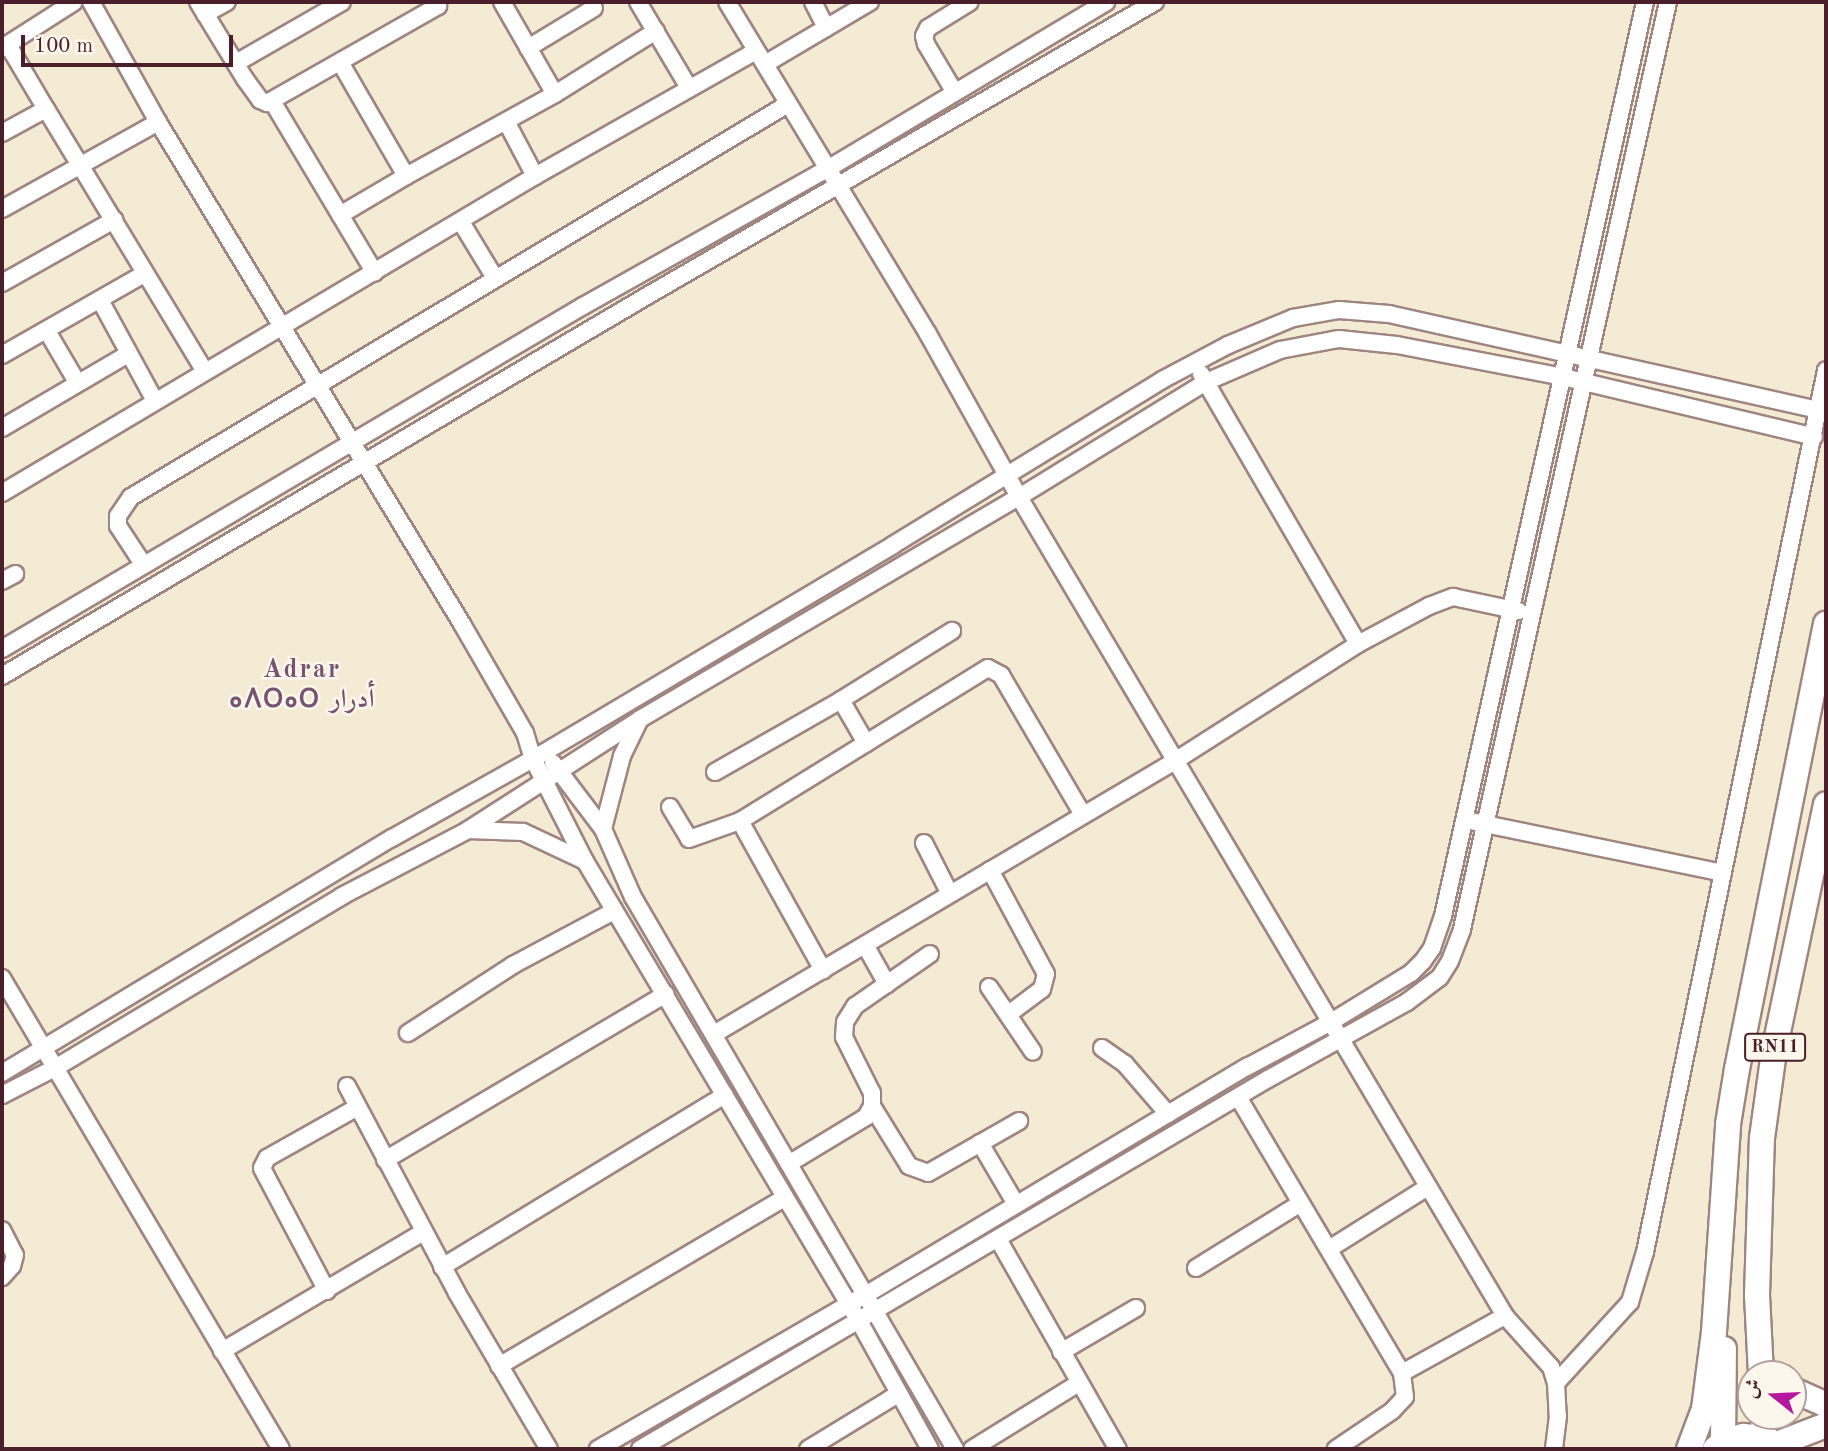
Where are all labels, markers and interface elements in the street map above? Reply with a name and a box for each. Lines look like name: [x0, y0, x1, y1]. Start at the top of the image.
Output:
scale bar: [24, 21, 236, 65]
text: 100 m: [34, 36, 93, 57]
district label: Adrar ⴰⴷⵔⴰⵔ أدرار: [236, 655, 368, 716]
road number: RN11: [1744, 1032, 1806, 1062]
north arrow: [1737, 1360, 1807, 1430]
text: ش: [1742, 1377, 1765, 1401]

